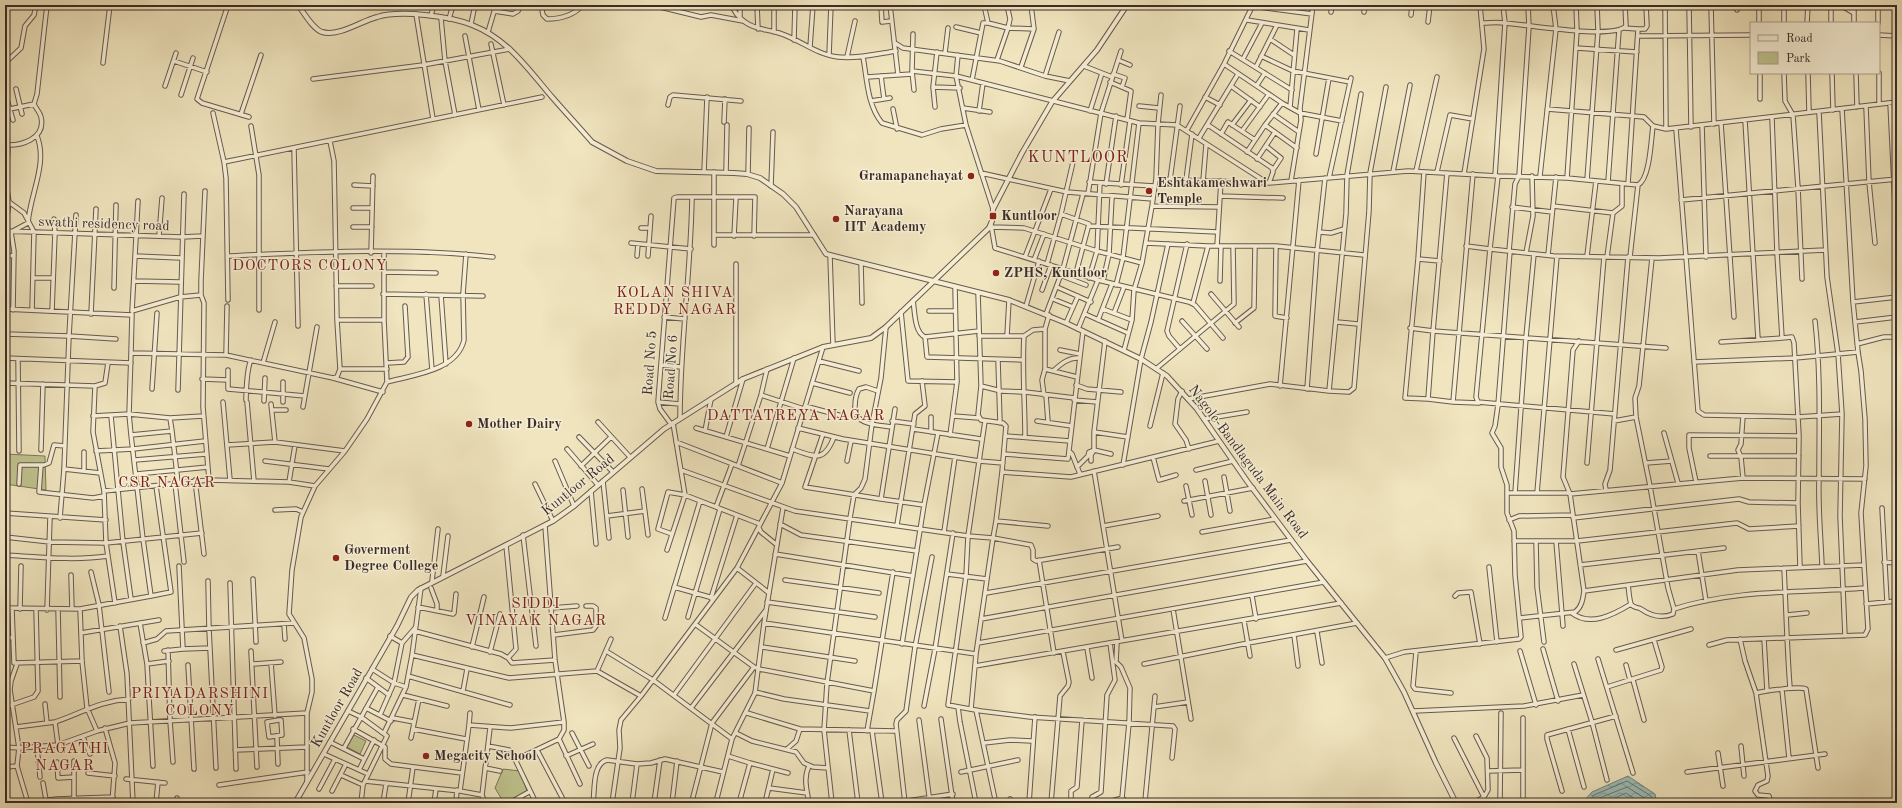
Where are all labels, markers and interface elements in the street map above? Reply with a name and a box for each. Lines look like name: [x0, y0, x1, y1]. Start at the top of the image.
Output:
legend: [1750, 22, 1880, 74]
text: Road: [1786, 33, 1813, 45]
text: Park: [1786, 53, 1811, 65]
district label: KUNTLOOR: [1028, 150, 1128, 166]
place label: Gramapanchayat: [859, 169, 963, 183]
marker: Gramapanchayat: [966, 171, 976, 181]
place label: Eshtakameshwari Temple: [1157, 176, 1267, 206]
marker: Eshtakameshwari Temple: [1144, 186, 1154, 196]
place label: Narayana IIT Academy: [844, 204, 927, 234]
place label: Kuntloor: [1001, 209, 1057, 223]
marker: Kuntloor: [988, 211, 998, 221]
marker: Narayana IIT Academy: [831, 214, 841, 224]
street label: swathi residency road: [38, 215, 170, 233]
district label: DOCTORS COLONY: [232, 259, 388, 274]
place label: ZPHS, Kuntloor: [1004, 266, 1107, 280]
marker: ZPHS, Kuntloor: [991, 268, 1001, 278]
district label: KOLAN SHIVA REDDY NAGAR: [613, 286, 737, 318]
street label: Road No 5: [641, 330, 659, 396]
street label: Road No 6: [662, 334, 680, 400]
street label: Nagole-Bandlaguda Main Road: [1186, 383, 1310, 541]
district label: DATTATREYA NAGAR: [707, 409, 885, 424]
place label: Mother Dairy: [477, 417, 562, 431]
marker: Mother Dairy: [464, 419, 474, 429]
street label: Kuntloor Road: [539, 452, 617, 518]
district label: CSR NAGAR: [118, 476, 216, 491]
place label: Goverment Degree College: [344, 543, 438, 573]
marker: Goverment Degree College: [331, 553, 341, 563]
district label: SIDDI VINAYAK NAGAR: [465, 597, 607, 629]
street label: Kuntloor Road: [309, 666, 365, 750]
district label: PRIYADARSHINI COLONY: [131, 687, 269, 719]
district label: PRAGATHI NAGAR: [21, 742, 109, 774]
place label: Megacity School: [434, 749, 536, 763]
marker: Megacity School: [421, 751, 431, 761]

